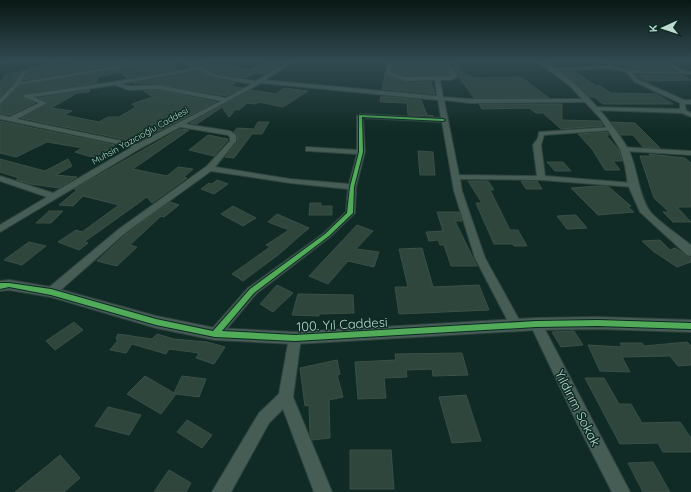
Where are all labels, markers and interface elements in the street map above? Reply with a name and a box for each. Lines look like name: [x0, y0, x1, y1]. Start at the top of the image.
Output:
north arrow: [643, 8, 683, 48]
text: K: [646, 25, 660, 32]
street label: Muhsin Yazıcıoğlu Caddesi: [90, 104, 190, 167]
street label: 100. Yıl Caddesi: [296, 314, 388, 334]
street label: Yıldırım Sokak: [552, 367, 604, 449]

